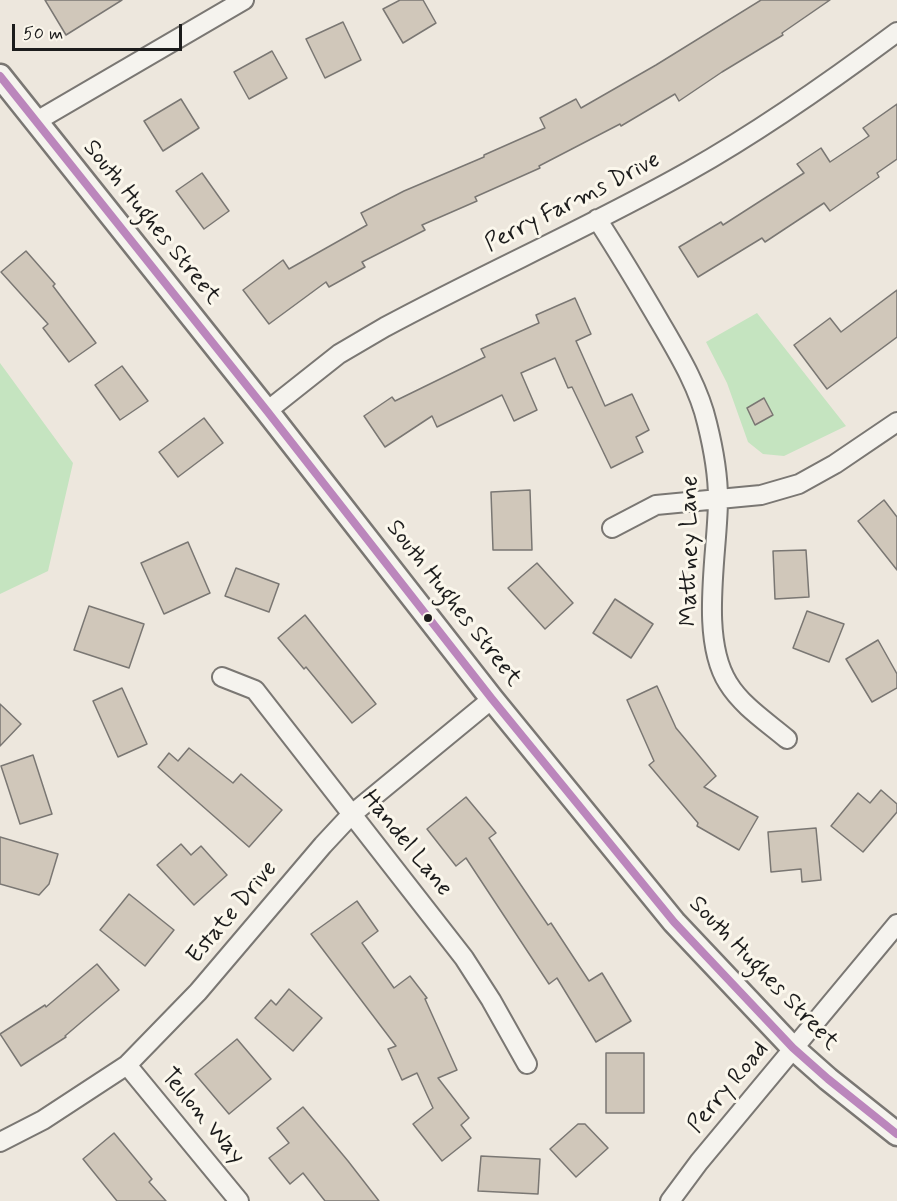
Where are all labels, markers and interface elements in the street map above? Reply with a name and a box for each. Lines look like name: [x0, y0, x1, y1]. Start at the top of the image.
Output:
scale bar: [15, 12, 184, 50]
text: 50 m: [23, 22, 63, 46]
street label: South Hughes Street: [76, 135, 226, 311]
street label: Perry Farms Drive: [481, 146, 665, 260]
street label: Mattney Lane: [677, 475, 705, 627]
street label: South Hughes Street: [379, 515, 527, 693]
unlabelled marker: [422, 612, 434, 624]
street label: Handel Lane: [354, 785, 458, 903]
street label: Estate Drive: [182, 856, 284, 970]
street label: South Hughes Street: [682, 891, 844, 1057]
street label: Perry Road: [682, 1036, 776, 1140]
street label: Teulon Way: [154, 1063, 250, 1171]

